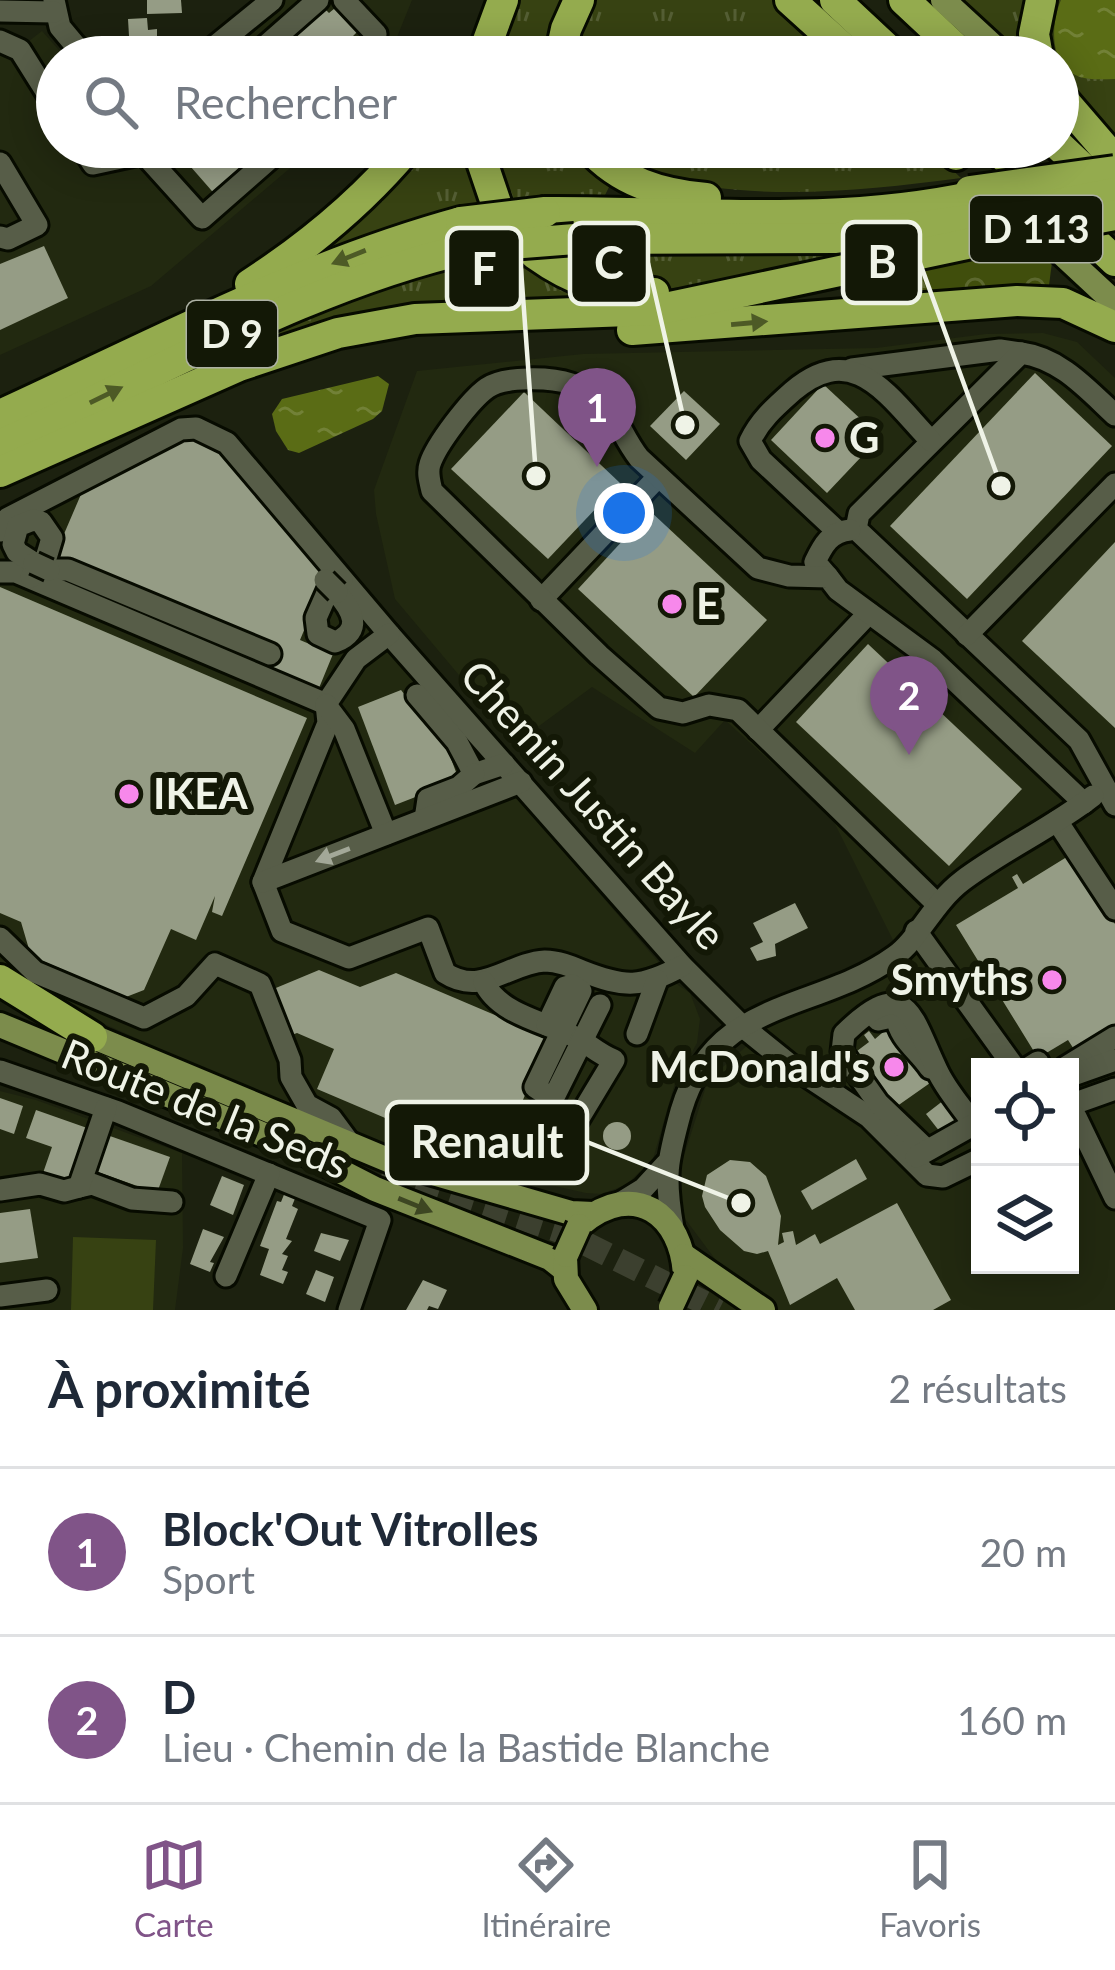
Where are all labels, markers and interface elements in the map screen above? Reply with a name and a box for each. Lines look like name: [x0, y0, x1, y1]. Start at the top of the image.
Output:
search box: [36, 36, 1079, 168]
icon: search: [78, 69, 144, 135]
text: Rechercher: [174, 75, 397, 129]
road number: D 113: [970, 196, 1102, 262]
callout: B: [843, 222, 920, 303]
callout: C: [570, 223, 648, 304]
callout: F: [447, 228, 521, 309]
text: B: [867, 234, 897, 288]
text: C: [594, 235, 624, 289]
text: F: [471, 241, 497, 295]
one-way arrow: [331, 248, 367, 267]
road number: D 9: [187, 301, 277, 367]
one-way arrow: [731, 313, 768, 332]
pin: 1: [558, 368, 636, 467]
one-way arrow: [89, 385, 124, 405]
place label: G: [849, 412, 880, 462]
marker: G: [812, 425, 838, 451]
your location: [594, 483, 654, 543]
place label: E: [696, 578, 720, 628]
marker: E: [659, 591, 685, 617]
street label: Chemin Justin Bayle: [451, 650, 736, 959]
pin: 2: [870, 656, 948, 755]
place label: IKEA: [153, 768, 248, 818]
marker: IKEA: [116, 781, 142, 807]
one-way arrow: [315, 846, 351, 865]
place label: Smyths: [891, 954, 1028, 1004]
marker: Smyths: [1039, 967, 1065, 993]
street label: Route de la Seds: [55, 1028, 356, 1188]
place label: McDonald's: [649, 1041, 870, 1091]
marker: McDonald's: [881, 1054, 907, 1080]
map controls: [971, 1058, 1079, 1274]
button: locate: [971, 1058, 1079, 1166]
callout: Renault: [387, 1102, 587, 1183]
text: Renault: [411, 1114, 564, 1168]
button: layers: [971, 1166, 1079, 1274]
one-way arrow: [398, 1196, 434, 1215]
text: À proximité: [48, 1358, 311, 1419]
text: 2 résultats: [889, 1365, 1067, 1411]
text: Block'Out Vitrolles: [162, 1502, 539, 1556]
text: 1: [76, 1529, 98, 1575]
text: 20 m: [980, 1529, 1067, 1575]
text: Sport: [162, 1556, 255, 1602]
text: D: [162, 1670, 196, 1724]
text: 2: [76, 1697, 98, 1743]
text: 160 m: [957, 1697, 1067, 1743]
text: Lieu · Chemin de la Bastide Blanche: [162, 1724, 770, 1770]
tab: Carte: [134, 1832, 214, 1944]
tab: Itinéraire: [482, 1832, 611, 1944]
tab: Favoris: [879, 1832, 981, 1944]

